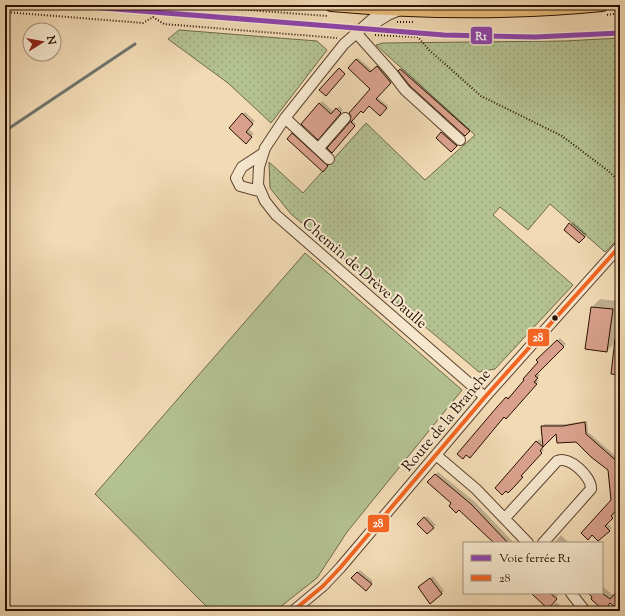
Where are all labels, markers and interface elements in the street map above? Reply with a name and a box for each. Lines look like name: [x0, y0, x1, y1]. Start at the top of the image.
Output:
north arrow: [22, 22, 62, 62]
line badge: R1: [470, 26, 493, 45]
text: R1: [474, 29, 487, 45]
text: N: [42, 33, 60, 46]
street label: Chemin de Drève Daulle: [297, 214, 431, 334]
unlabelled marker: [550, 313, 560, 323]
line badge: 28: [527, 328, 550, 347]
text: 28: [533, 330, 544, 346]
street label: Route de la Branche: [398, 365, 496, 477]
line badge: 28: [367, 514, 390, 533]
text: 28: [373, 516, 384, 532]
legend: [463, 542, 603, 594]
text: Voie ferrée R1: [499, 550, 571, 568]
text: 28: [499, 570, 511, 588]

